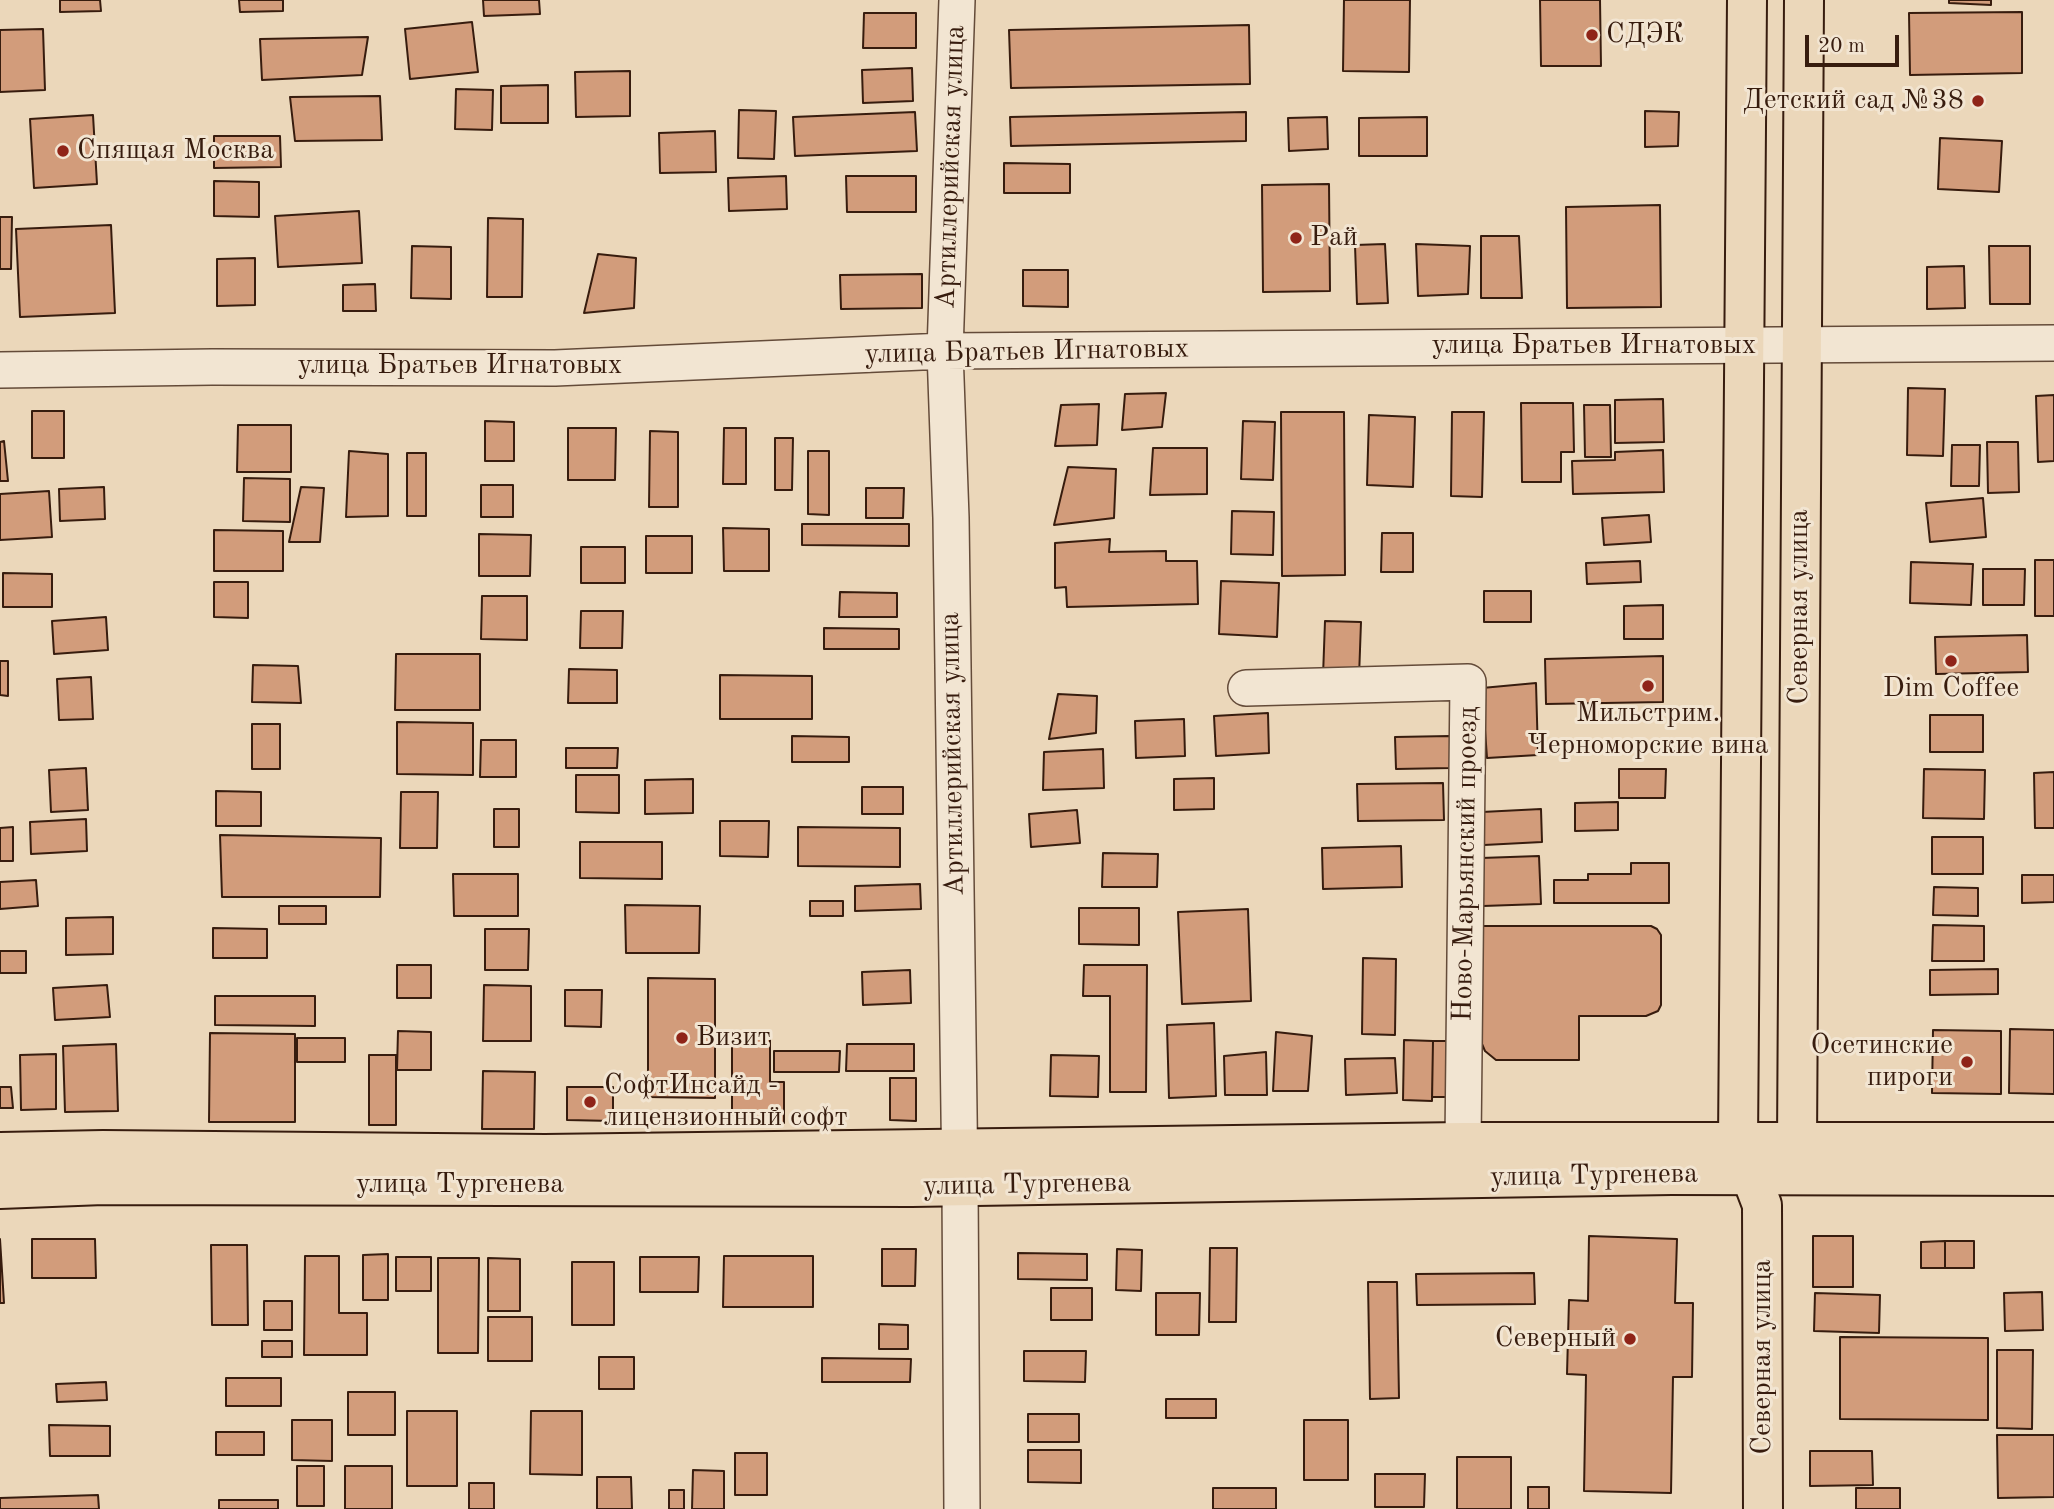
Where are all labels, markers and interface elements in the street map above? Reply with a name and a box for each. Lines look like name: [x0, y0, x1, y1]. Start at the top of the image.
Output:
place label: СДЭК: [1606, 18, 1684, 52]
scale bar: [1809, 21, 1904, 65]
street label: Артиллерийская улица: [929, 24, 973, 310]
marker: СДЭК: [1584, 27, 1600, 43]
text: 20 m: [1818, 36, 1865, 57]
place label: Детский сад №38: [1743, 84, 1964, 118]
marker: Детский сад №38: [1970, 93, 1986, 109]
place label: Спящая Москва: [77, 134, 274, 168]
marker: Спящая Москва: [55, 143, 71, 159]
place label: Рай: [1310, 221, 1358, 255]
marker: Рай: [1288, 230, 1304, 246]
street label: улица Братьев Игнатовых: [1432, 329, 1756, 363]
street label: улица Братьев Игнатовых: [864, 332, 1190, 372]
street label: улица Братьев Игнатовых: [298, 349, 622, 383]
street label: Северная улица: [1783, 509, 1817, 705]
street label: Артиллерийская улица: [934, 612, 972, 896]
marker: Dim Coffee: [1943, 653, 1959, 669]
place label: Dim Coffee: [1883, 672, 2019, 706]
marker: Мильстрим. Черноморские вина: [1640, 678, 1656, 694]
place label: Мильстрим. Черноморские вина: [1527, 697, 1769, 763]
street label: Ново-Марьянский проезд: [1446, 706, 1486, 1022]
place label: Визит: [696, 1021, 771, 1055]
place label: Осетинские пироги: [1810, 1029, 1953, 1095]
marker: Визит: [674, 1030, 690, 1046]
marker: Осетинские пироги: [1959, 1054, 1975, 1070]
place label: СофтИнсайд - лицензионный софт: [604, 1069, 848, 1135]
marker: СофтИнсайд - лицензионный софт: [582, 1094, 598, 1110]
street label: улица Тургенева: [1490, 1157, 1698, 1195]
street label: улица Тургенева: [923, 1166, 1131, 1204]
street label: улица Тургенева: [356, 1168, 564, 1202]
street label: Северная улица: [1746, 1259, 1780, 1455]
place label: Северный: [1495, 1322, 1616, 1356]
marker: Северный: [1622, 1331, 1638, 1347]

